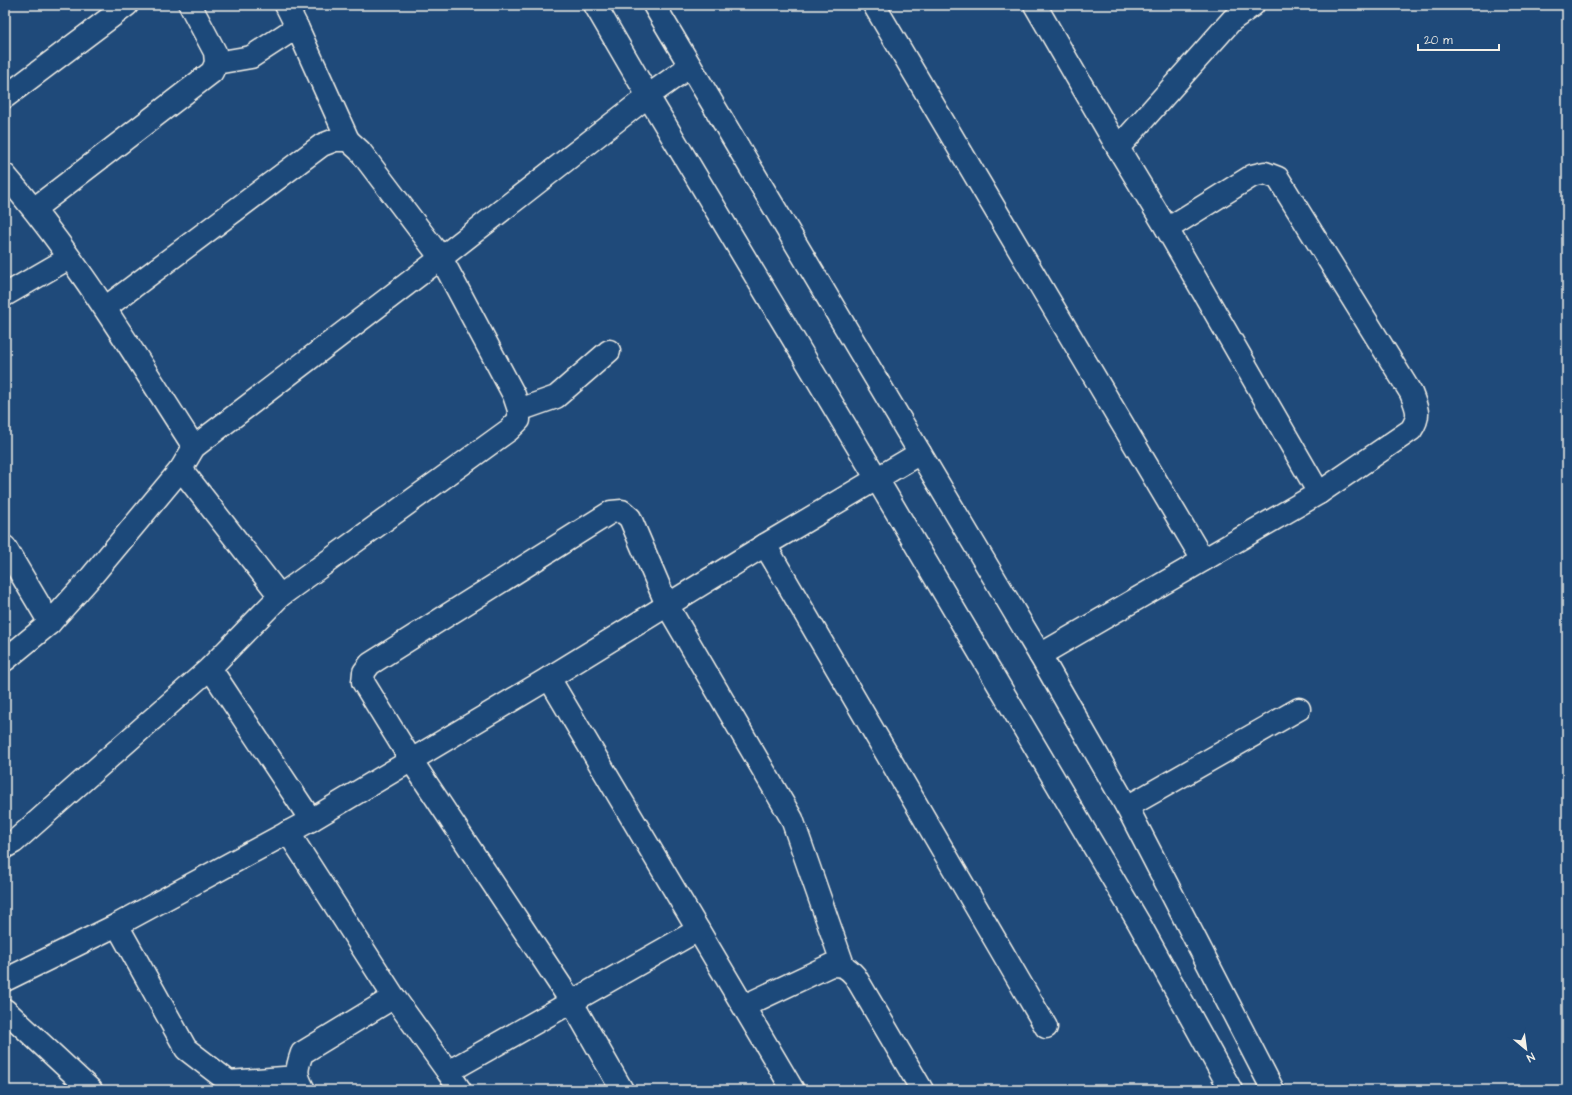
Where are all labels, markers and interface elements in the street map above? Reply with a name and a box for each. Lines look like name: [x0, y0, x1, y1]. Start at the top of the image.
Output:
scale bar: [1418, 26, 1499, 52]
text: 20 m: [1424, 32, 1453, 49]
north arrow: [1506, 1029, 1546, 1069]
text: N: [1524, 1049, 1537, 1066]

